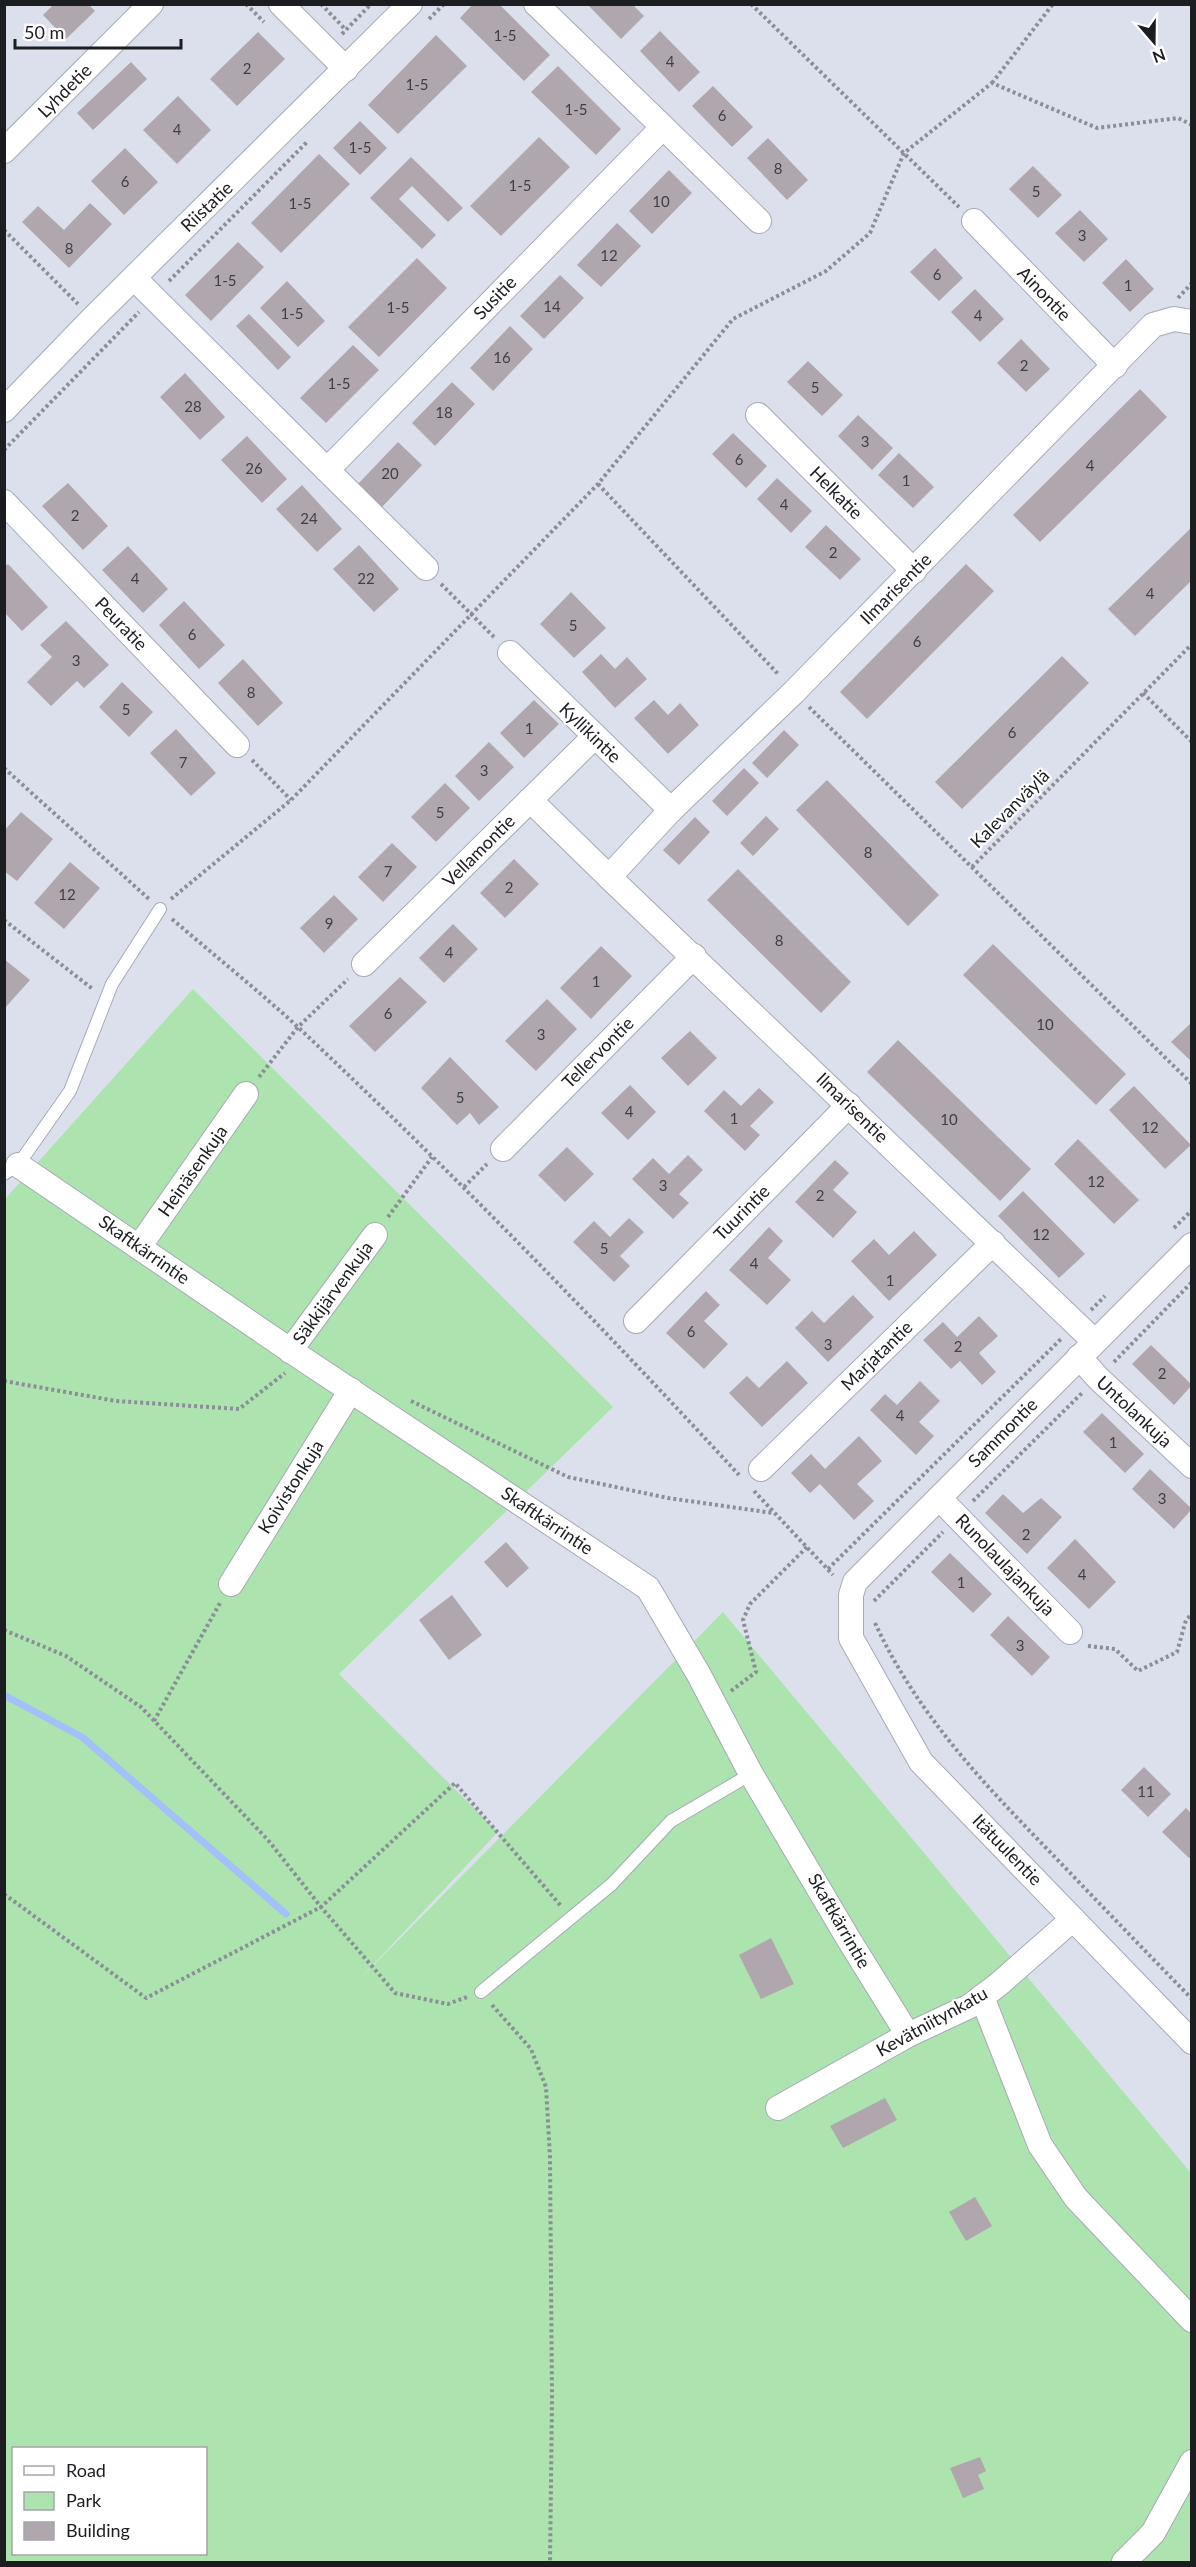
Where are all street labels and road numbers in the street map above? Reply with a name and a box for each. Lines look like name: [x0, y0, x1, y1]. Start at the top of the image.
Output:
street label: Lyhdetie: [33, 59, 96, 122]
street label: Riistatie: [176, 176, 237, 236]
street label: Ainontie: [1013, 261, 1076, 325]
street label: Susitie: [468, 271, 520, 324]
street label: Helkatie: [806, 461, 868, 523]
street label: Ilmarisentie: [855, 548, 935, 628]
street label: Peuratie: [91, 592, 152, 655]
street label: Kyllikintie: [555, 698, 626, 767]
street label: Kalevanväylä: [965, 764, 1053, 852]
street label: Vellamontie: [438, 810, 519, 891]
street label: Tellervontie: [557, 1012, 638, 1093]
street label: Ilmarisentie: [812, 1068, 893, 1147]
street label: Heinäsenkuja: [153, 1121, 232, 1220]
street label: Tuurintie: [709, 1180, 774, 1245]
street label: Skaftkärrintie: [95, 1210, 194, 1289]
street label: Säkkijärvenkuja: [287, 1237, 377, 1348]
street label: Marjatantie: [836, 1316, 917, 1395]
street label: Untolankuja: [1092, 1371, 1177, 1452]
street label: Sammontie: [963, 1393, 1042, 1472]
street label: Koivistonkuja: [253, 1436, 328, 1537]
street label: Skaftkärrintie: [498, 1481, 598, 1559]
street label: Runolaulajankuja: [951, 1509, 1060, 1620]
street label: Itätuulentie: [968, 1809, 1047, 1890]
street label: Skaftkärrintie: [804, 1869, 876, 1972]
street label: Kevätniitynkatu: [872, 1981, 991, 2061]

